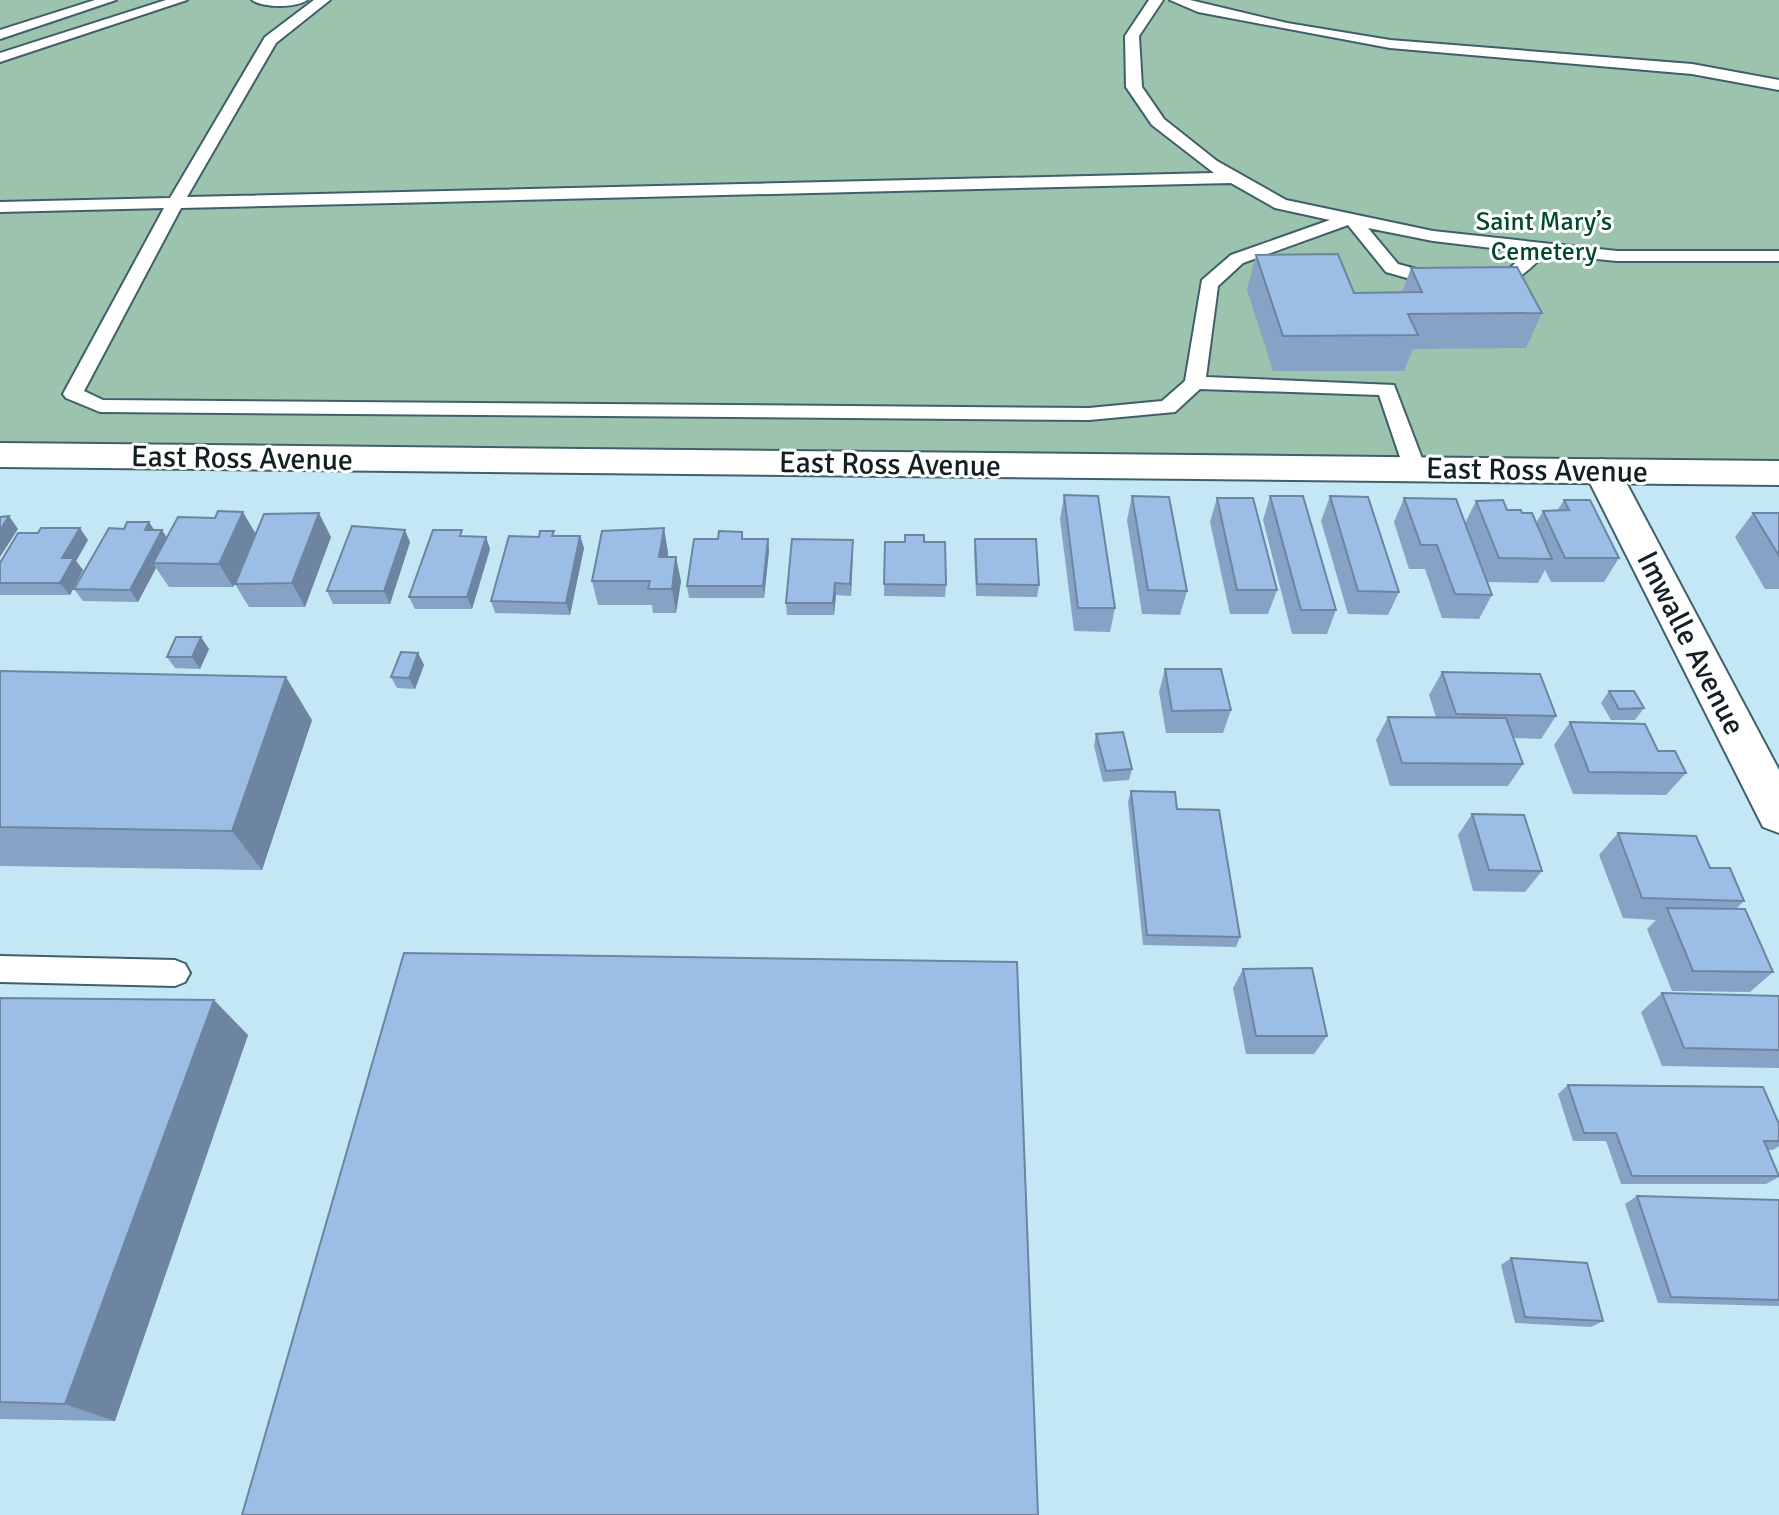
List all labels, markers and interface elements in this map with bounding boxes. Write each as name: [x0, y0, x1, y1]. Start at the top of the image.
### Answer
park label: Saint Mary’s Cemetery: [1476, 206, 1612, 268]
street label: East Ross Avenue: [131, 438, 353, 479]
street label: East Ross Avenue: [779, 444, 1001, 485]
street label: East Ross Avenue: [1426, 450, 1648, 491]
street label: Imwalle Avenue: [1628, 545, 1753, 741]

